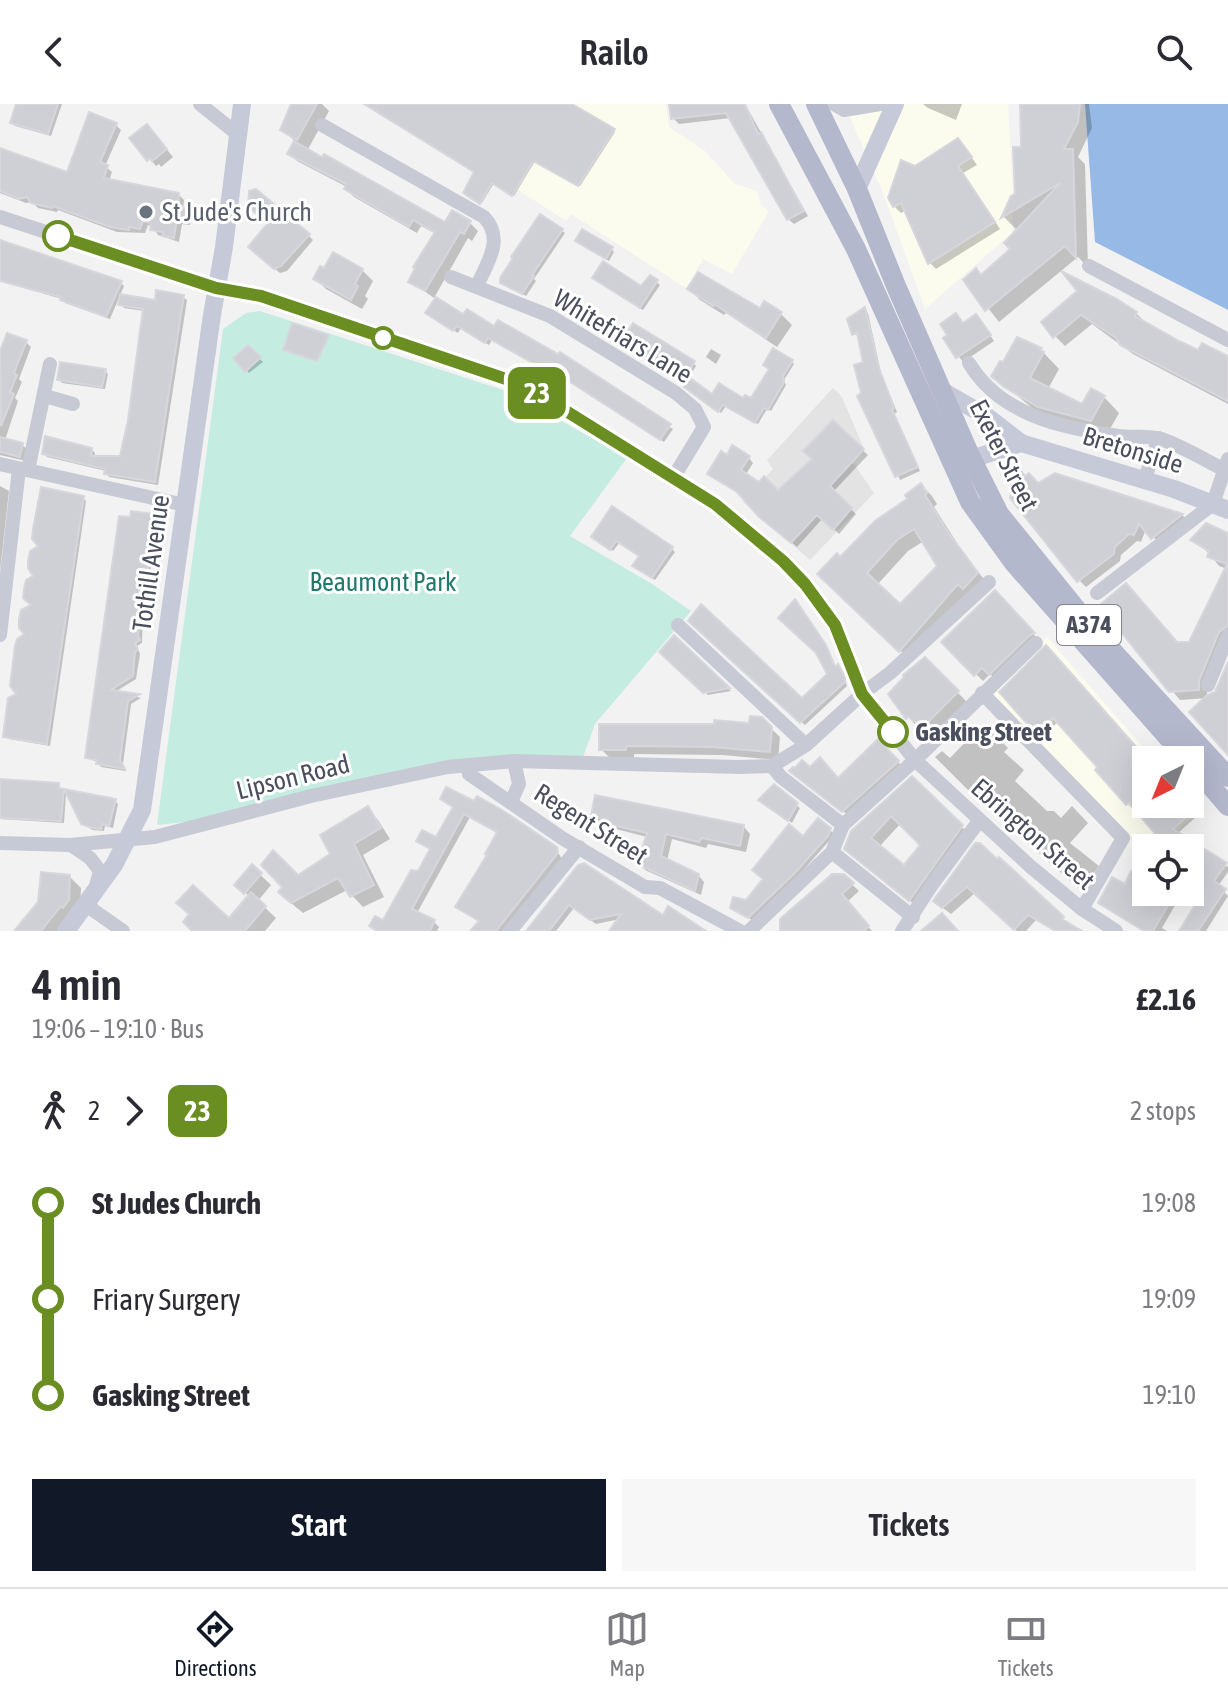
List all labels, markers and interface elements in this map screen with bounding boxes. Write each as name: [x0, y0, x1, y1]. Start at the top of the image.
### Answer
icon: back: [32, 30, 76, 74]
icon: search: [1152, 30, 1196, 74]
text: Railo: [579, 31, 649, 73]
place label: St Jude's Church: [162, 197, 312, 227]
marker: St Jude's Church: [137, 203, 155, 221]
unlabelled marker: [43, 221, 73, 251]
street label: Whitefriars Lane: [548, 283, 698, 389]
unlabelled marker: [372, 327, 394, 349]
line badge: 23: [501, 367, 573, 419]
text: 23: [524, 377, 550, 409]
street label: Exeter Street: [963, 395, 1045, 515]
street label: Bretonside: [1079, 421, 1187, 479]
street label: Tothill Avenue: [127, 493, 175, 633]
park label: Beaumont Park: [310, 567, 456, 597]
road number: A374: [1057, 605, 1121, 645]
marker: Gasking Street: [878, 717, 908, 747]
place label: Gasking Street: [915, 717, 1052, 747]
north arrow: [1132, 746, 1204, 818]
map controls: [1132, 746, 1204, 906]
street label: Lipson Road: [233, 748, 353, 806]
street label: Ebrington Street: [965, 772, 1101, 896]
street label: Regent Street: [529, 777, 653, 871]
button: locate: [1132, 834, 1204, 906]
text: 4 min: [32, 959, 122, 1009]
text: £2.16: [1136, 982, 1196, 1016]
text: 19:06 – 19:10 · Bus: [32, 1014, 204, 1044]
icon: walk: [32, 1089, 76, 1133]
icon: forward: [112, 1089, 156, 1133]
text: 23: [184, 1095, 211, 1127]
text: 2: [88, 1096, 100, 1126]
text: 2 stops: [1130, 1096, 1196, 1126]
text: St Judes Church: [92, 1186, 261, 1220]
text: 19:08: [1142, 1188, 1196, 1218]
text: Friary Surgery: [92, 1282, 241, 1316]
text: 19:09: [1142, 1284, 1196, 1314]
text: Gasking Street: [92, 1378, 250, 1412]
text: 19:10: [1142, 1380, 1196, 1410]
button: Start: [32, 1479, 606, 1571]
button: Tickets: [622, 1479, 1196, 1571]
tab: Directions: [174, 1607, 256, 1681]
tab: Map: [605, 1607, 649, 1681]
tab: Tickets: [998, 1607, 1054, 1681]

